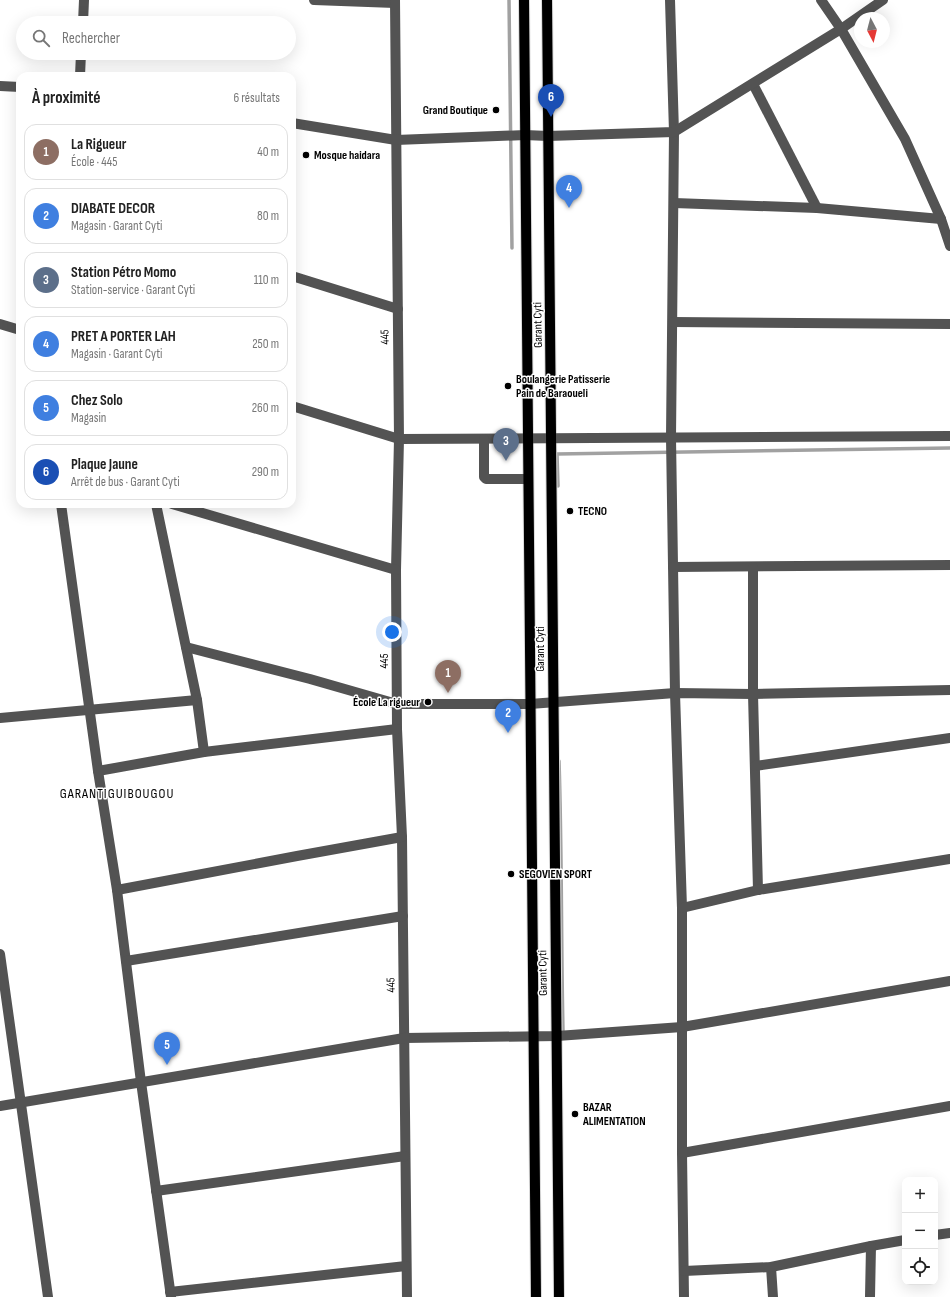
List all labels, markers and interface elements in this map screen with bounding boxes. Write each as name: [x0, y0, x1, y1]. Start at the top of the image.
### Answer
north arrow: [854, 12, 890, 48]
search box: [16, 16, 296, 60]
icon: search: [30, 27, 52, 49]
text: Rechercher: [62, 29, 120, 48]
pin: 6: [538, 84, 564, 117]
text: À proximité: [32, 88, 100, 108]
text: 6 résultats: [234, 90, 280, 106]
place label: Grand Boutique: [423, 103, 488, 118]
marker: Grand Boutique: [491, 105, 501, 115]
text: La Rigueur: [71, 135, 126, 154]
text: 1: [43, 144, 49, 160]
text: 40 m: [257, 144, 279, 160]
place label: Mosque haidara: [314, 148, 380, 163]
marker: Mosque haidara: [301, 150, 311, 160]
text: École · 445: [71, 154, 117, 170]
pin: 4: [556, 175, 582, 208]
text: DIABATE DECOR: [71, 199, 155, 218]
text: 2: [43, 208, 49, 224]
text: 80 m: [257, 208, 279, 224]
text: Magasin · Garant Cyti: [71, 218, 163, 234]
text: Station Pétro Momo: [71, 263, 176, 282]
text: 3: [43, 272, 49, 288]
text: 110 m: [254, 272, 279, 288]
text: Station-service · Garant Cyti: [71, 282, 195, 298]
street label: Garant Cyti: [530, 302, 546, 348]
text: PRET A PORTER LAH: [71, 327, 176, 346]
street label: 445: [377, 329, 393, 345]
text: 4: [43, 336, 49, 352]
text: 250 m: [252, 336, 279, 352]
text: Magasin · Garant Cyti: [71, 346, 163, 362]
place label: Boulangerie Patisserie Pain de Baraoueli: [516, 372, 610, 401]
marker: Boulangerie Patisserie Pain de Baraoueli: [503, 381, 513, 391]
text: Chez Solo: [71, 391, 123, 410]
text: 5: [43, 400, 49, 416]
text: 260 m: [252, 400, 279, 416]
text: Magasin: [71, 410, 106, 426]
pin: 3: [493, 428, 519, 461]
text: Plaque Jaune: [71, 455, 138, 474]
text: 6: [43, 464, 49, 480]
text: 290 m: [252, 464, 279, 480]
text: Arrêt de bus · Garant Cyti: [71, 474, 180, 490]
place label: TECNO: [578, 504, 607, 519]
marker: TECNO: [565, 506, 575, 516]
your location: [382, 622, 402, 642]
street label: Garant Cyti: [533, 626, 548, 672]
street label: 445: [377, 653, 392, 668]
pin: 1: [435, 660, 461, 693]
place label: École La rigueur: [353, 695, 420, 710]
marker: École La rigueur: [423, 697, 433, 707]
pin: 2: [495, 700, 521, 733]
district label: GARANTIGUIBOUGOU: [60, 785, 174, 802]
place label: SEGOVIEN SPORT: [519, 867, 592, 882]
marker: SEGOVIEN SPORT: [506, 869, 516, 879]
street label: Garant Cyti: [535, 950, 551, 996]
street label: 445: [383, 977, 399, 993]
pin: 5: [154, 1032, 180, 1065]
place label: BAZAR ALIMENTATION: [582, 1100, 646, 1129]
marker: BAZAR ALIMENTATION: [570, 1109, 580, 1119]
map controls: [902, 1177, 938, 1285]
button: +: [902, 1177, 938, 1213]
button: −: [902, 1213, 938, 1249]
button: locate: [902, 1249, 938, 1285]

